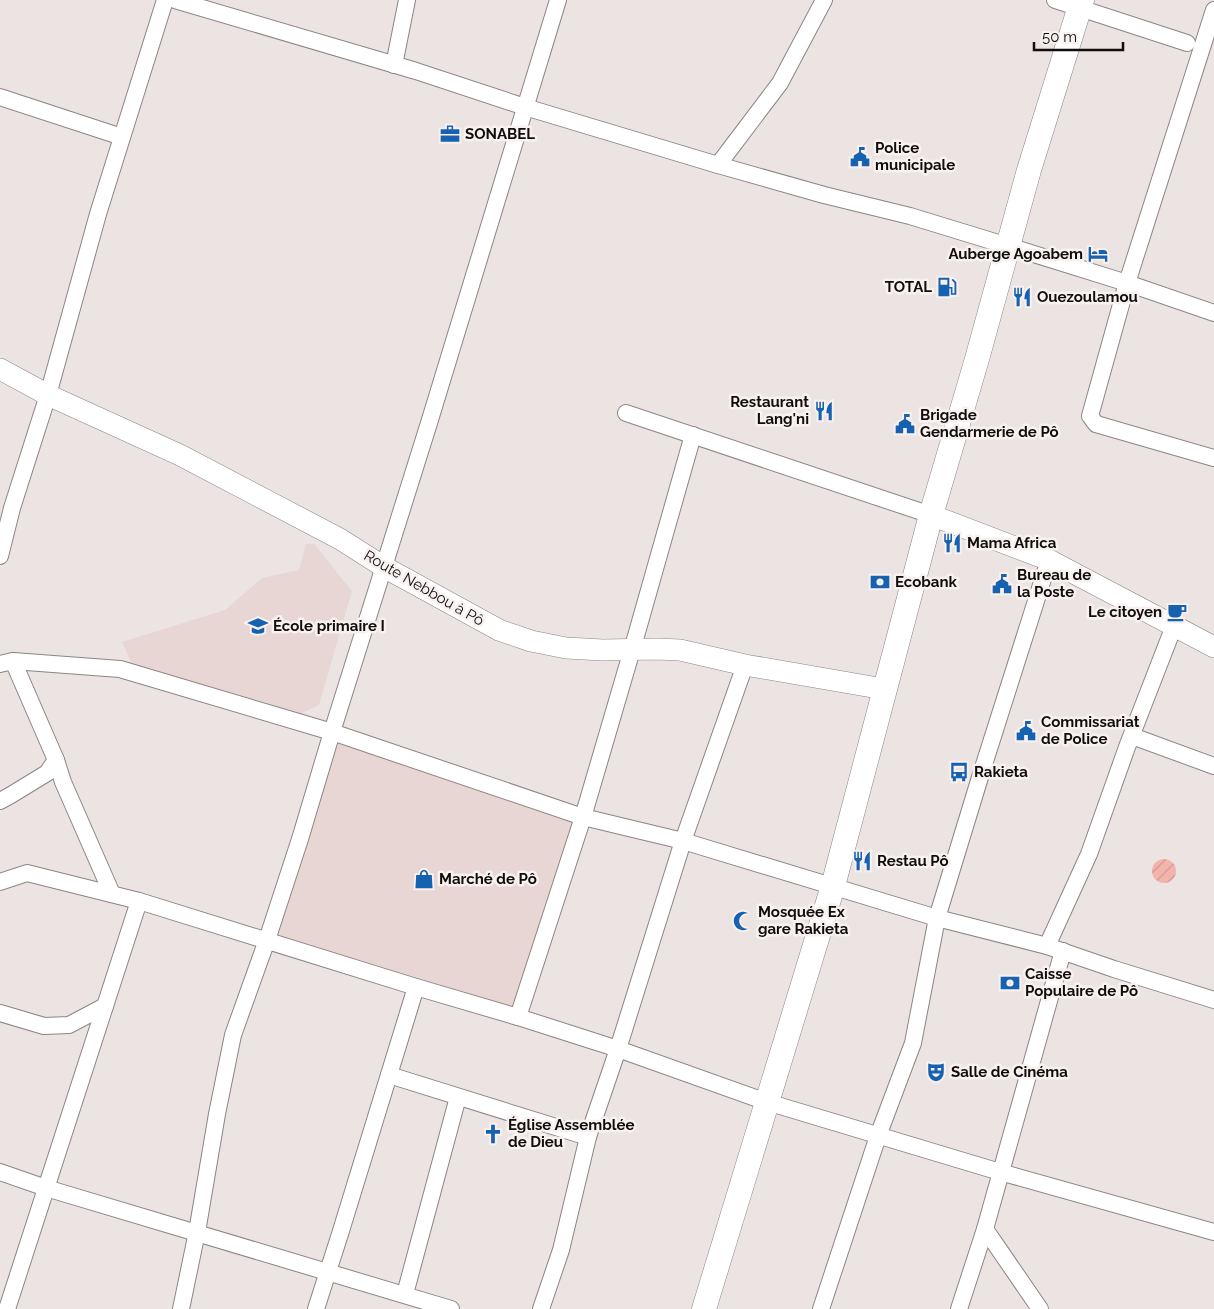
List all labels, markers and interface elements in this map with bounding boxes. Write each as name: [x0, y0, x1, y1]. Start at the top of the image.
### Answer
scale bar: [1034, 20, 1123, 52]
text: 50 m: [1042, 28, 1077, 46]
office icon: SONABEL: [439, 123, 461, 145]
place label: SONABEL: [465, 125, 535, 143]
place label: Police municipale: [875, 139, 955, 174]
public building icon: Police municipale: [849, 146, 871, 168]
hotel icon: Auberge Agoabem: [1087, 243, 1109, 265]
place label: Auberge Agoabem: [948, 245, 1083, 263]
fuel station icon: TOTAL: [936, 276, 958, 298]
place label: TOTAL: [885, 278, 932, 296]
restaurant icon: Ouezoulamou: [1011, 286, 1033, 308]
place label: Ouezoulamou: [1037, 288, 1138, 306]
place label: Restaurant Lang'ni: [730, 393, 809, 428]
restaurant icon: Restaurant Lang'ni: [813, 400, 835, 422]
place label: Brigade Gendarmerie de Pô: [920, 406, 1059, 441]
public building icon: Brigade Gendarmerie de Pô: [894, 413, 916, 435]
restaurant icon: Mama Africa: [941, 532, 963, 554]
place label: Mama Africa: [967, 534, 1057, 552]
street label: Route Nebbou à Pô: [361, 546, 487, 630]
place label: Bureau de la Poste: [1017, 566, 1091, 601]
bank icon: Ecobank: [869, 571, 891, 593]
place label: Ecobank: [895, 573, 958, 591]
public building icon: Bureau de la Poste: [991, 573, 1013, 595]
cafe icon: Le citoyen: [1166, 601, 1188, 623]
place label: Le citoyen: [1088, 603, 1162, 621]
school or university icon: École primaire I: [247, 615, 269, 637]
place label: École primaire I: [273, 617, 385, 635]
place label: Commissariat de Police: [1041, 713, 1140, 748]
public building icon: Commissariat de Police: [1015, 720, 1037, 742]
bus stop icon: Rakieta: [948, 761, 970, 783]
place label: Rakieta: [974, 763, 1028, 781]
restaurant icon: Restau Pô: [851, 850, 873, 872]
place label: Restau Pô: [877, 852, 949, 870]
shop icon: Marché de Pô: [413, 868, 435, 890]
place label: Marché de Pô: [439, 870, 537, 888]
place label: Mosquée Ex gare Rakieta: [758, 903, 849, 938]
mosque icon: Mosquée Ex gare Rakieta: [732, 910, 754, 932]
place label: Caisse Populaire de Pô: [1025, 965, 1138, 1000]
bank icon: Caisse Populaire de Pô: [999, 972, 1021, 994]
theatre icon: Salle de Cinéma: [925, 1061, 947, 1083]
place label: Salle de Cinéma: [951, 1063, 1068, 1081]
place label: Église Assemblée de Dieu: [508, 1116, 634, 1151]
church icon: Église Assemblée de Dieu: [482, 1123, 504, 1145]

